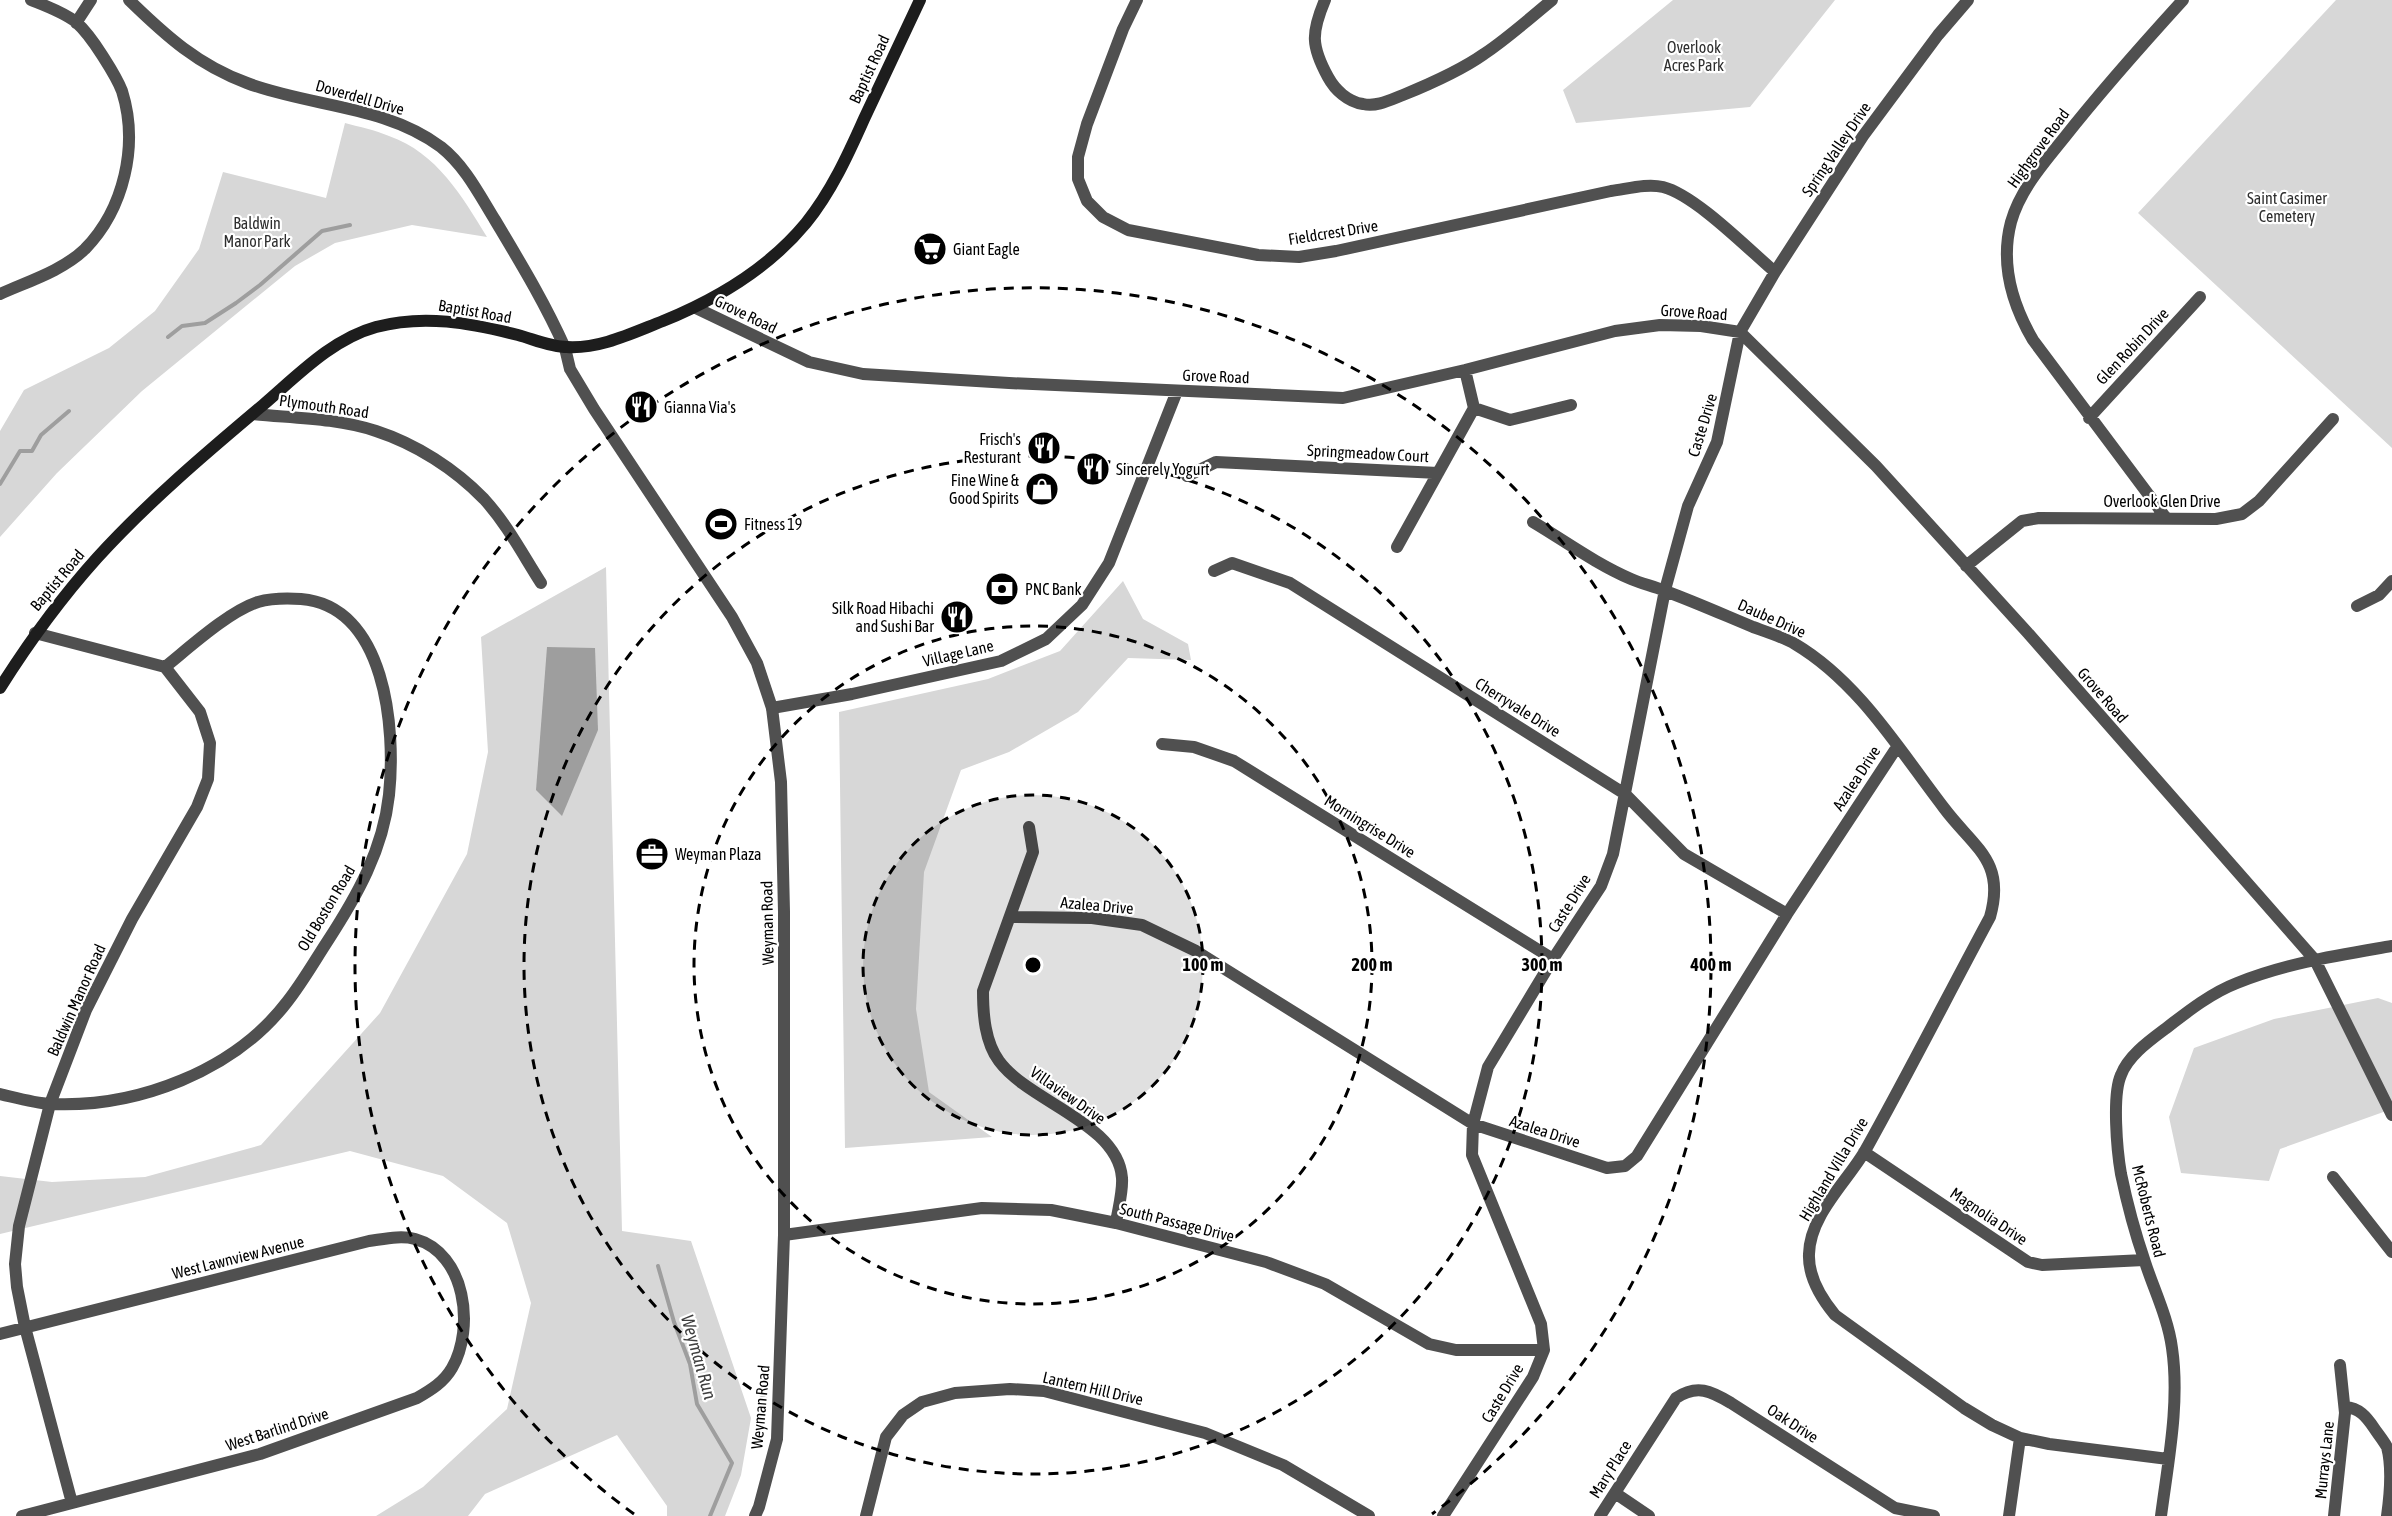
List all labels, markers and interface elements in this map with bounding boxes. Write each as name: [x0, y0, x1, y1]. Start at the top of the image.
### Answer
street label: Baptist Road: [845, 32, 894, 107]
park label: Overlook Acres Park: [1664, 38, 1724, 74]
street label: Doverdell Drive: [314, 76, 406, 118]
street label: Spring Valley Drive: [1798, 99, 1875, 200]
street label: Highgrove Road: [2003, 105, 2073, 192]
park label: Saint Casimer Cemetery: [2247, 189, 2327, 226]
park label: Baldwin Manor Park: [223, 214, 291, 250]
street label: Fieldcrest Drive: [1287, 216, 1379, 248]
supermarket icon: Giant Eagle: [912, 231, 948, 267]
place label: Giant Eagle: [953, 240, 1020, 259]
street label: Grove Road: [712, 291, 780, 337]
street label: Baptist Road: [437, 296, 513, 327]
street label: Grove Road: [1660, 301, 1728, 323]
street label: Glen Robin Drive: [2092, 304, 2172, 388]
street label: Grove Road: [1182, 366, 1250, 386]
restaurant icon: Gianna Via's: [623, 389, 659, 425]
street label: Plymouth Road: [278, 391, 370, 422]
street label: Caste Drive: [1684, 391, 1720, 459]
place label: Gianna Via's: [664, 398, 736, 416]
place label: Frisch's Resturant: [964, 430, 1021, 466]
restaurant icon: Frisch's Resturant: [1026, 430, 1062, 466]
street label: Springmeadow Court: [1307, 441, 1430, 466]
restaurant icon: Sincerely Yogurt: [1075, 451, 1111, 487]
place label: Sincerely Yogurt: [1116, 460, 1210, 479]
place label: Fine Wine & Good Spirits: [949, 471, 1020, 508]
shop icon: Fine Wine & Good Spirits: [1024, 471, 1060, 507]
street label: Overlook Glen Drive: [2104, 492, 2220, 510]
sports icon: Fitness 19: [703, 506, 739, 542]
place label: Fitness 19: [744, 515, 802, 533]
street label: Baptist Road: [26, 546, 88, 615]
bank icon: PNC Bank: [984, 571, 1020, 607]
place label: PNC Bank: [1025, 580, 1082, 598]
street label: Daube Drive: [1735, 595, 1809, 641]
place label: Silk Road Hibachi and Sushi Bar: [832, 599, 934, 635]
restaurant icon: Silk Road Hibachi and Sushi Bar: [939, 599, 975, 635]
street label: Village Lane: [921, 636, 995, 671]
street label: Grove Road: [2074, 664, 2132, 726]
street label: Cherryvale Drive: [1472, 674, 1564, 741]
street label: Azalea Drive: [1829, 742, 1883, 814]
street label: Morningrise Drive: [1321, 791, 1419, 862]
office icon: Weyman Plaza: [634, 836, 670, 872]
place label: Weyman Plaza: [675, 845, 761, 864]
street label: Old Boston Road: [293, 862, 359, 954]
street label: Caste Drive: [1544, 871, 1594, 935]
street label: Weyman Road: [757, 881, 778, 965]
street label: Azalea Drive: [1060, 893, 1134, 917]
street label: Baldwin Manor Road: [43, 941, 109, 1059]
text: 100 m: [1183, 954, 1223, 975]
text: 200 m: [1352, 954, 1392, 975]
text: 300 m: [1522, 954, 1562, 975]
text: 400 m: [1690, 954, 1731, 975]
centre of rings: [1023, 955, 1043, 975]
street label: Villaview Drive: [1027, 1062, 1109, 1128]
street label: Azalea Drive: [1507, 1111, 1583, 1151]
street label: Highland Villa Drive: [1795, 1114, 1872, 1225]
street label: McRoberts Road: [2129, 1163, 2169, 1259]
street label: Magnolia Drive: [1947, 1184, 2031, 1249]
street label: South Passage Drive: [1118, 1199, 1236, 1246]
street label: West Lawnview Avenue: [170, 1232, 306, 1282]
water label: Weyman Run: [677, 1312, 721, 1402]
street label: Caste Drive: [1477, 1360, 1527, 1426]
street label: Weyman Road: [747, 1364, 774, 1450]
street label: Lantern Hill Drive: [1041, 1368, 1145, 1408]
street label: Oak Drive: [1764, 1400, 1822, 1446]
street label: West Barlind Drive: [223, 1404, 331, 1454]
street label: Murrays Lane: [2311, 1420, 2338, 1500]
street label: Mary Place: [1585, 1437, 1636, 1502]

